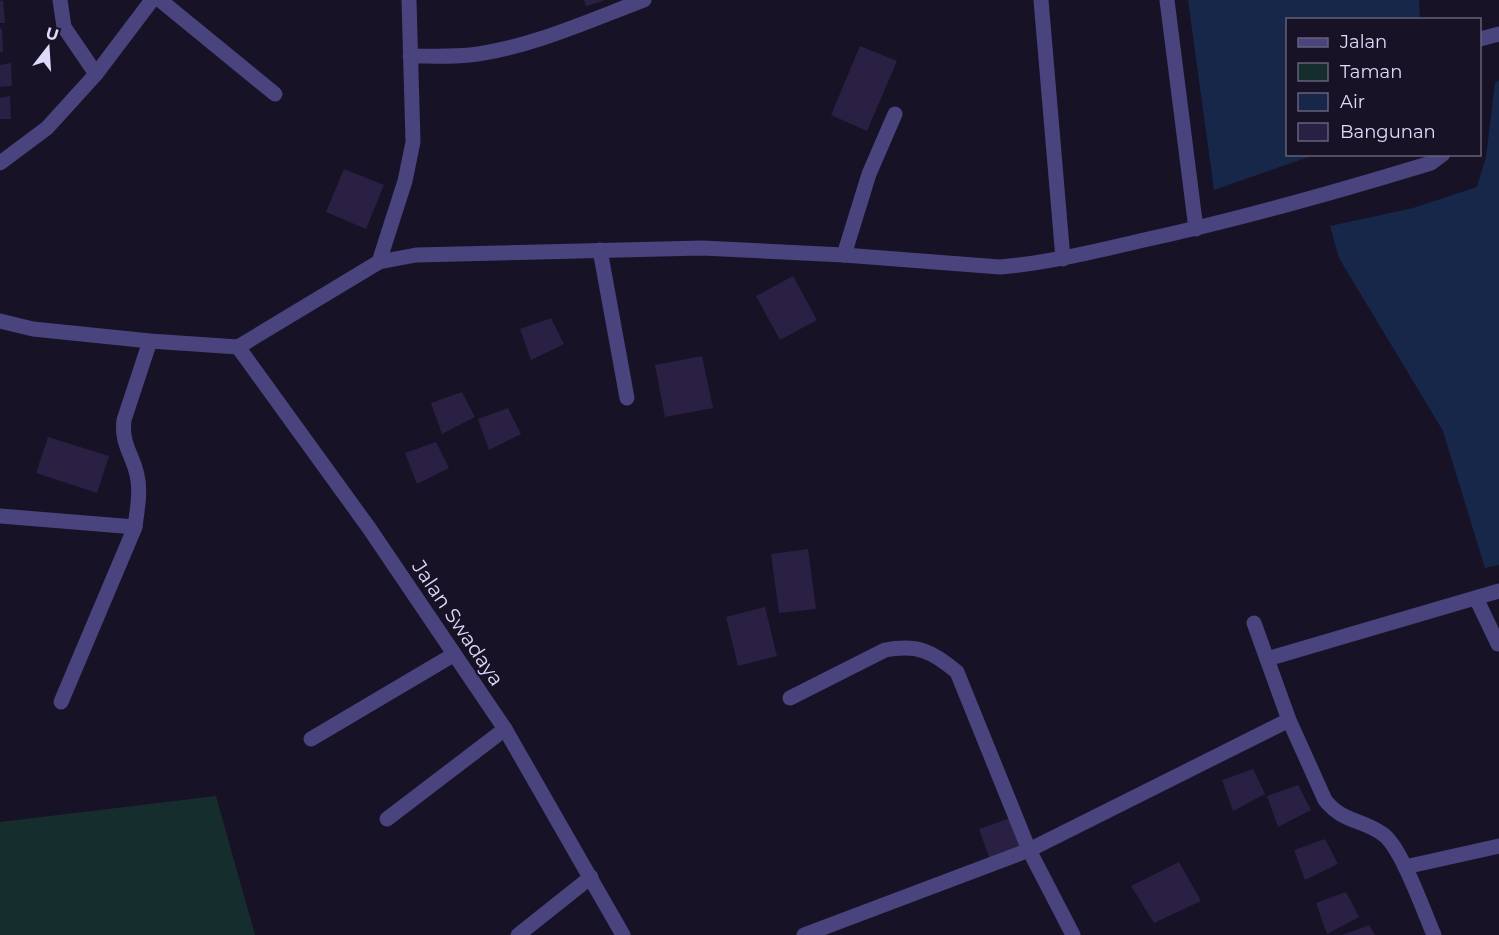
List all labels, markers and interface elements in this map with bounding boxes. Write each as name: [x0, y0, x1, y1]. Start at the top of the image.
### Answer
north arrow: [18, 18, 78, 78]
legend: [1286, 18, 1481, 156]
text: U: [43, 23, 61, 45]
text: Jalan: [1339, 31, 1387, 53]
text: Taman: [1340, 61, 1402, 83]
text: Air: [1340, 91, 1365, 113]
text: Bangunan: [1340, 121, 1436, 143]
street label: Jalan Swadaya: [407, 555, 509, 690]

